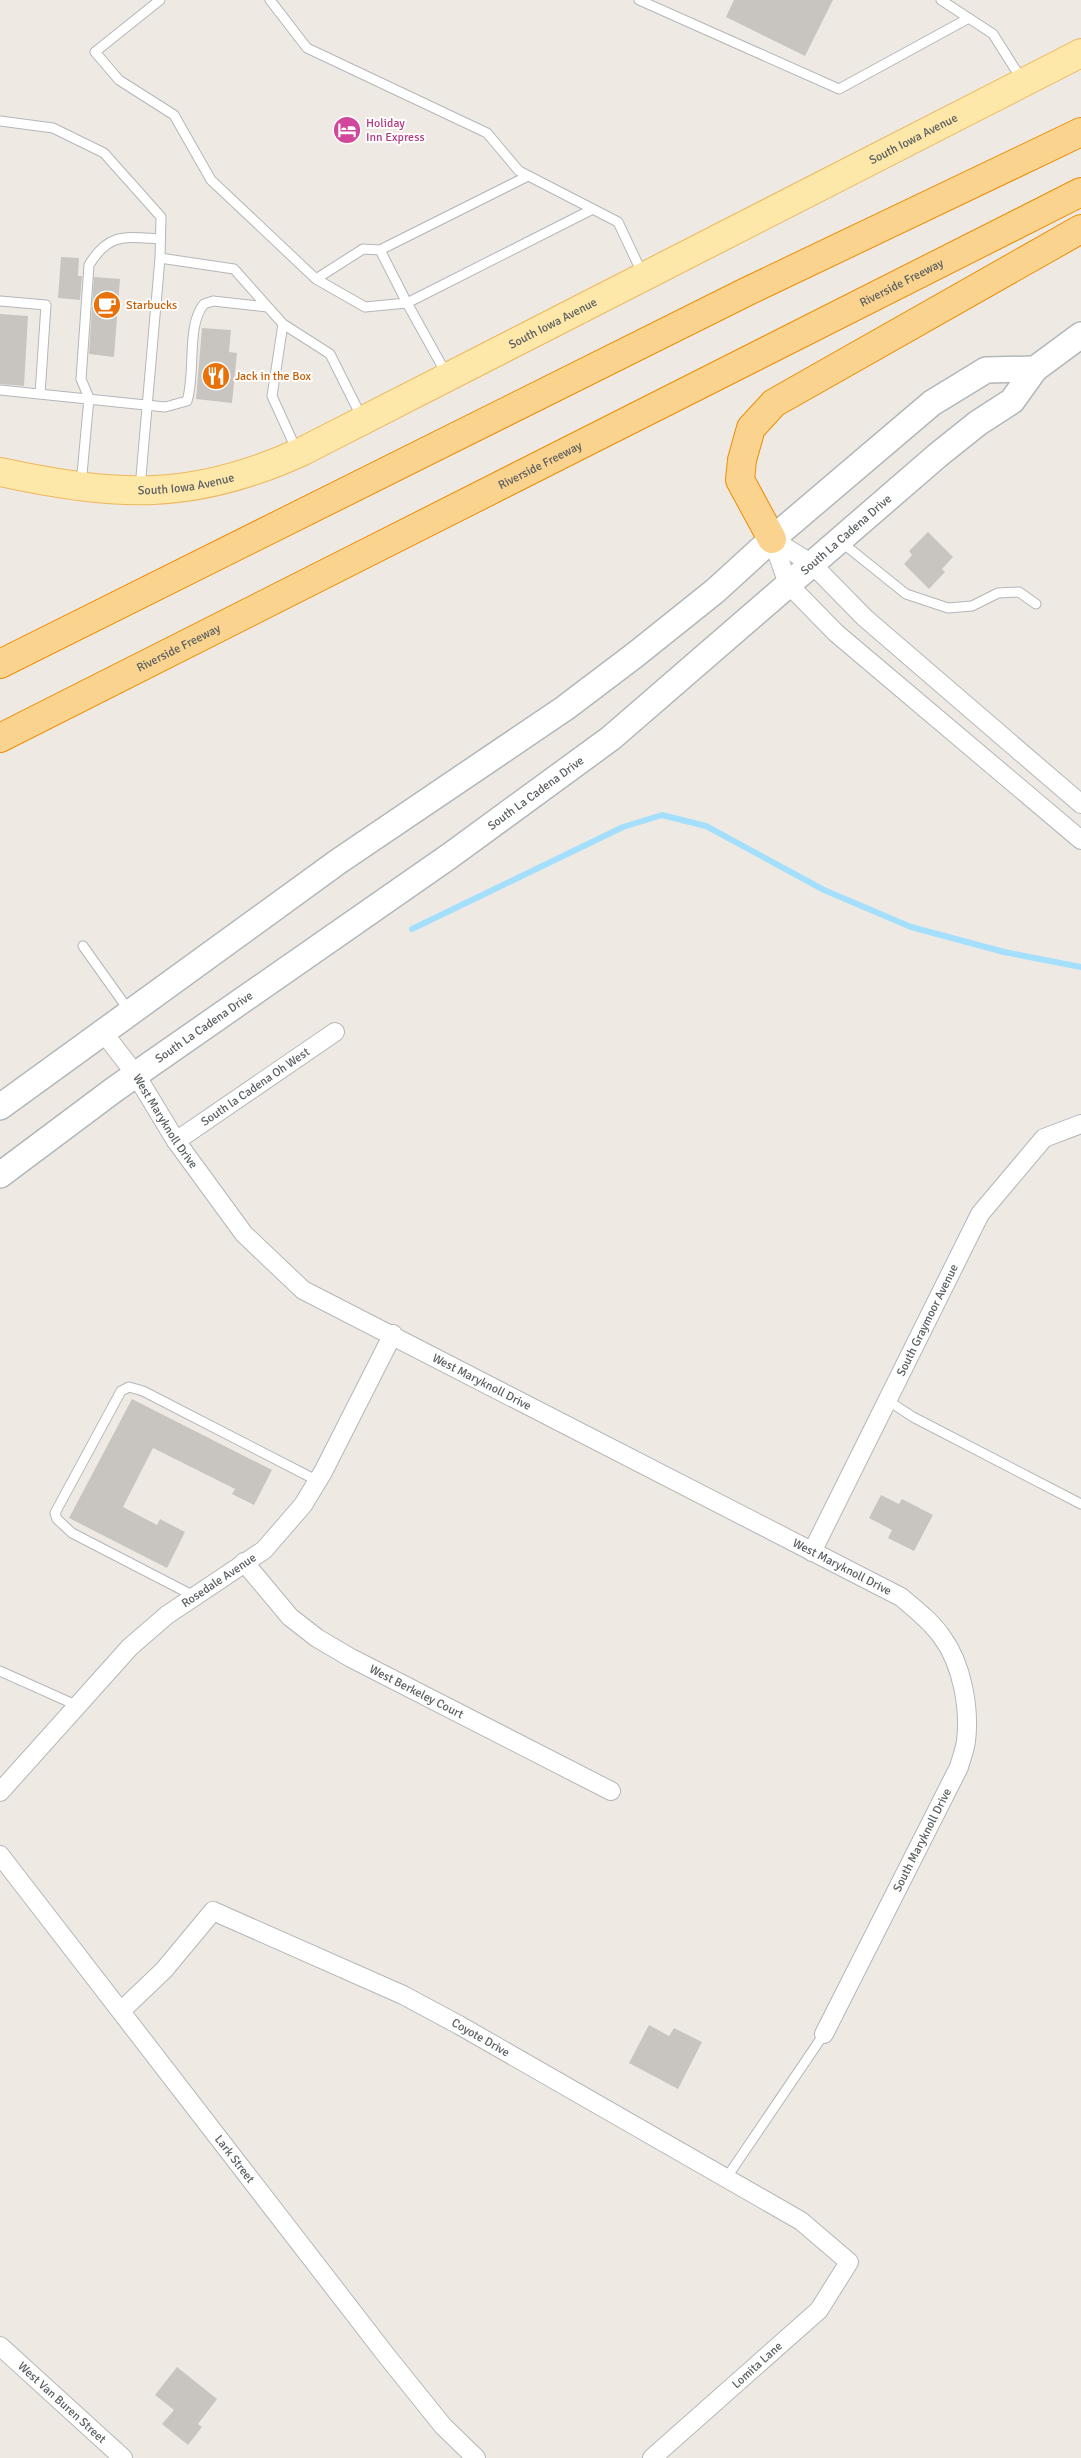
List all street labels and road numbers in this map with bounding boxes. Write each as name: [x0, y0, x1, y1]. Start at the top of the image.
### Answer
street label: South Iowa Avenue: [867, 110, 960, 168]
street label: Riverside Freeway: [857, 256, 946, 311]
street label: South Iowa Avenue: [506, 295, 600, 353]
street label: Riverside Freeway: [496, 438, 585, 493]
street label: South Iowa Avenue: [138, 470, 236, 498]
street label: South La Cadena Drive: [798, 492, 895, 579]
street label: Riverside Freeway: [134, 621, 223, 676]
street label: South La Cadena Drive: [485, 753, 587, 834]
street label: South La Cadena Drive: [153, 988, 256, 1067]
street label: South la Cadena Oh West: [198, 1045, 313, 1130]
street label: West Maryknoll Drive: [129, 1072, 201, 1172]
street label: South Graymoor Avenue: [894, 1262, 962, 1379]
street label: West Maryknoll Drive: [430, 1351, 534, 1414]
street label: West Maryknoll Drive: [790, 1536, 894, 1599]
street label: Rosedale Avenue: [179, 1550, 259, 1611]
street label: West Berkeley Court: [367, 1662, 466, 1722]
street label: South Maryknoll Drive: [890, 1786, 955, 1894]
street label: Coyote Drive: [449, 2015, 512, 2060]
street label: Lark Street: [211, 2132, 258, 2186]
street label: Lomita Lane: [729, 2339, 786, 2392]
street label: West Van Buren Street: [15, 2359, 109, 2447]

